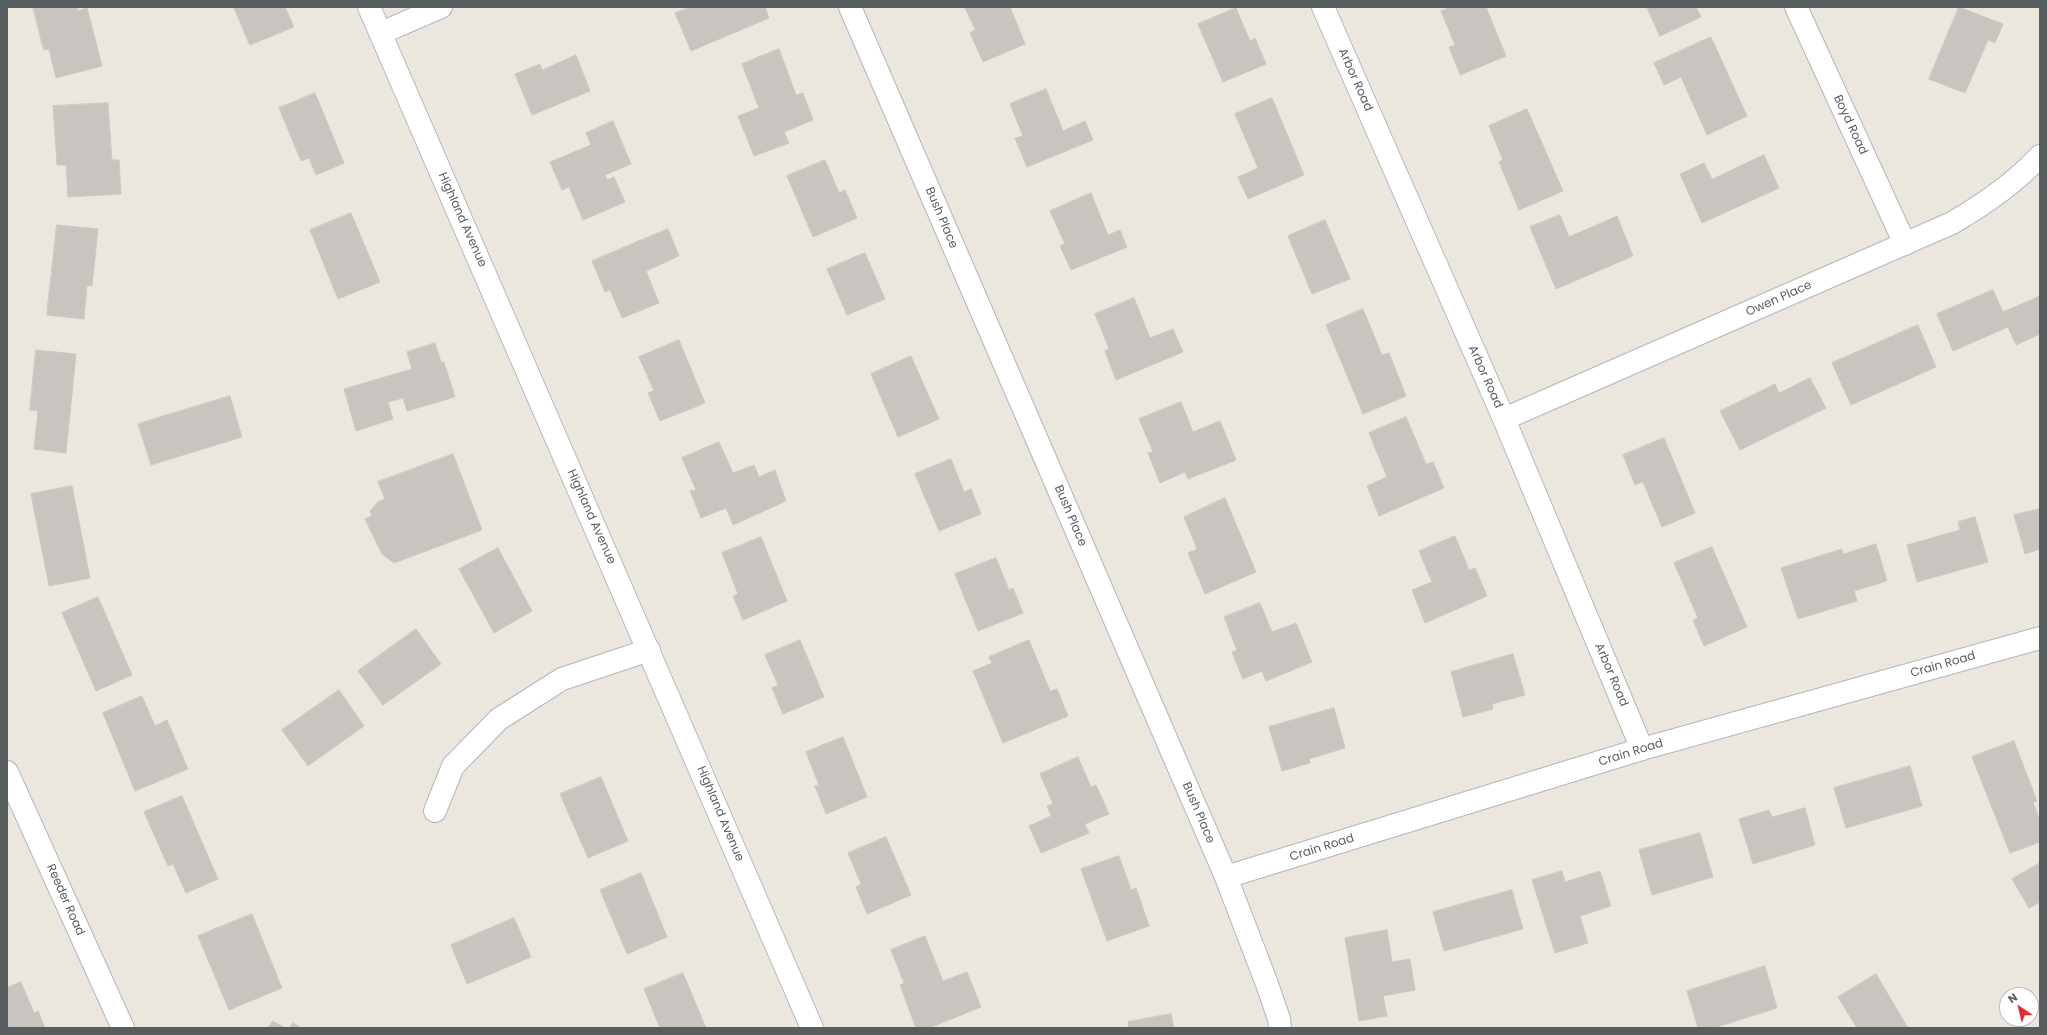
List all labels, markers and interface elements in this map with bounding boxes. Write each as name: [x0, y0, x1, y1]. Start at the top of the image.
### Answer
street label: Arbor Road: [1335, 46, 1375, 114]
street label: Boyd Road: [1830, 93, 1870, 157]
street label: Highland Avenue: [435, 170, 489, 270]
street label: Bush Place: [922, 185, 960, 251]
street label: Owen Place: [1744, 278, 1814, 320]
street label: Arbor Road: [1465, 343, 1505, 411]
street label: Highland Avenue: [564, 467, 618, 567]
street label: Bush Place: [1051, 483, 1089, 549]
street label: Arbor Road: [1591, 641, 1631, 709]
street label: Crain Road: [1909, 649, 1977, 681]
street label: Crain Road: [1597, 736, 1665, 770]
street label: Highland Avenue: [693, 764, 747, 864]
street label: Bush Place: [1179, 780, 1217, 846]
street label: Crain Road: [1288, 831, 1356, 865]
street label: Reeder Road: [43, 862, 87, 938]
north arrow: [1999, 987, 2039, 1027]
text: N: [2005, 989, 2021, 1007]

